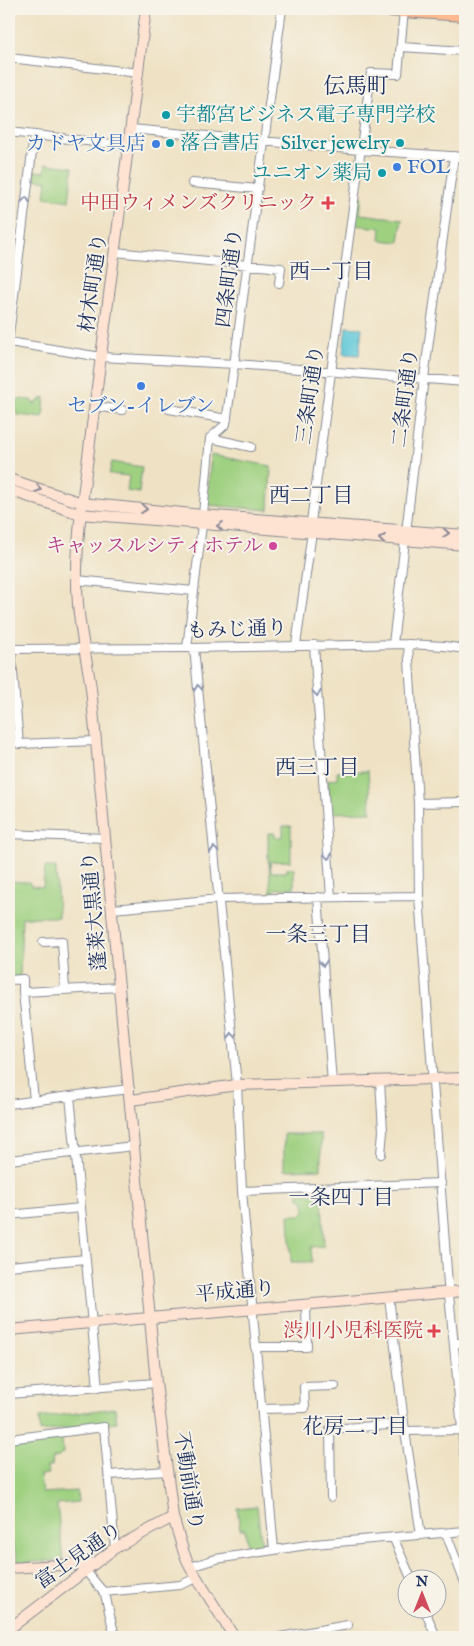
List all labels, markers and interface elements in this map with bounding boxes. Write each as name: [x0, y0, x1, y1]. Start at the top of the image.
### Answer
district label: 伝馬町: [323, 73, 389, 101]
place label: 宇都宮ビジネス電子専門学校: [176, 103, 435, 128]
marker: 宇都宮ビジネス電子専門学校: [160, 109, 172, 121]
place label: 落合書店: [180, 131, 260, 156]
place label: Silver jewelry: [281, 131, 390, 156]
place label: カドヤ文具店: [26, 132, 146, 157]
marker: 落合書店: [164, 137, 176, 149]
marker: Silver jewelry: [394, 137, 406, 149]
marker: カドヤ文具店: [150, 138, 162, 150]
place label: FOL: [407, 155, 451, 180]
place label: ユニオン薬局: [252, 161, 372, 186]
marker: FOL: [391, 161, 403, 173]
marker: ユニオン薬局: [376, 167, 388, 179]
place label: 中田ウィメンズクリニック: [80, 191, 317, 216]
one-way arrow: [20, 195, 31, 203]
marker: 中田ウィメンズクリニック: [321, 196, 335, 210]
street label: 四条町通り: [211, 227, 249, 329]
street label: 材木町通り: [75, 232, 113, 334]
district label: 西一丁目: [289, 259, 373, 286]
street label: 三条町通り: [292, 344, 330, 446]
street label: 二条町通り: [387, 347, 425, 449]
marker: セブン-イレブン: [135, 380, 147, 392]
place label: セブン-イレブン: [67, 394, 215, 419]
one-way arrow: [33, 483, 41, 493]
district label: 西二丁目: [269, 483, 353, 510]
one-way arrow: [140, 503, 148, 514]
one-way arrow: [216, 520, 224, 531]
one-way arrow: [442, 528, 450, 539]
place label: キャッスルシティホテル: [46, 534, 263, 559]
one-way arrow: [377, 534, 385, 545]
marker: キャッスルシティホテル: [267, 540, 279, 552]
street label: もみじ通り: [187, 616, 287, 644]
one-way arrow: [193, 684, 204, 692]
one-way arrow: [311, 690, 322, 698]
district label: 西三丁目: [275, 755, 359, 782]
one-way arrow: [209, 846, 220, 854]
street label: 蓬莱大黒通り: [77, 850, 113, 972]
one-way arrow: [323, 852, 334, 860]
district label: 一条三丁目: [266, 922, 371, 949]
one-way arrow: [317, 960, 328, 968]
one-way arrow: [227, 1032, 238, 1040]
district label: 一条四丁目: [289, 1185, 394, 1212]
street label: 平成通り: [194, 1276, 276, 1308]
place label: 渋川小児科医院: [283, 1319, 423, 1344]
marker: 渋川小児科医院: [427, 1324, 441, 1338]
district label: 花房二丁目: [303, 1414, 408, 1441]
street label: 不動前通り: [168, 1430, 208, 1532]
street label: 富士見通り: [31, 1517, 127, 1595]
north arrow: [396, 1568, 446, 1618]
text: N: [415, 1573, 428, 1591]

